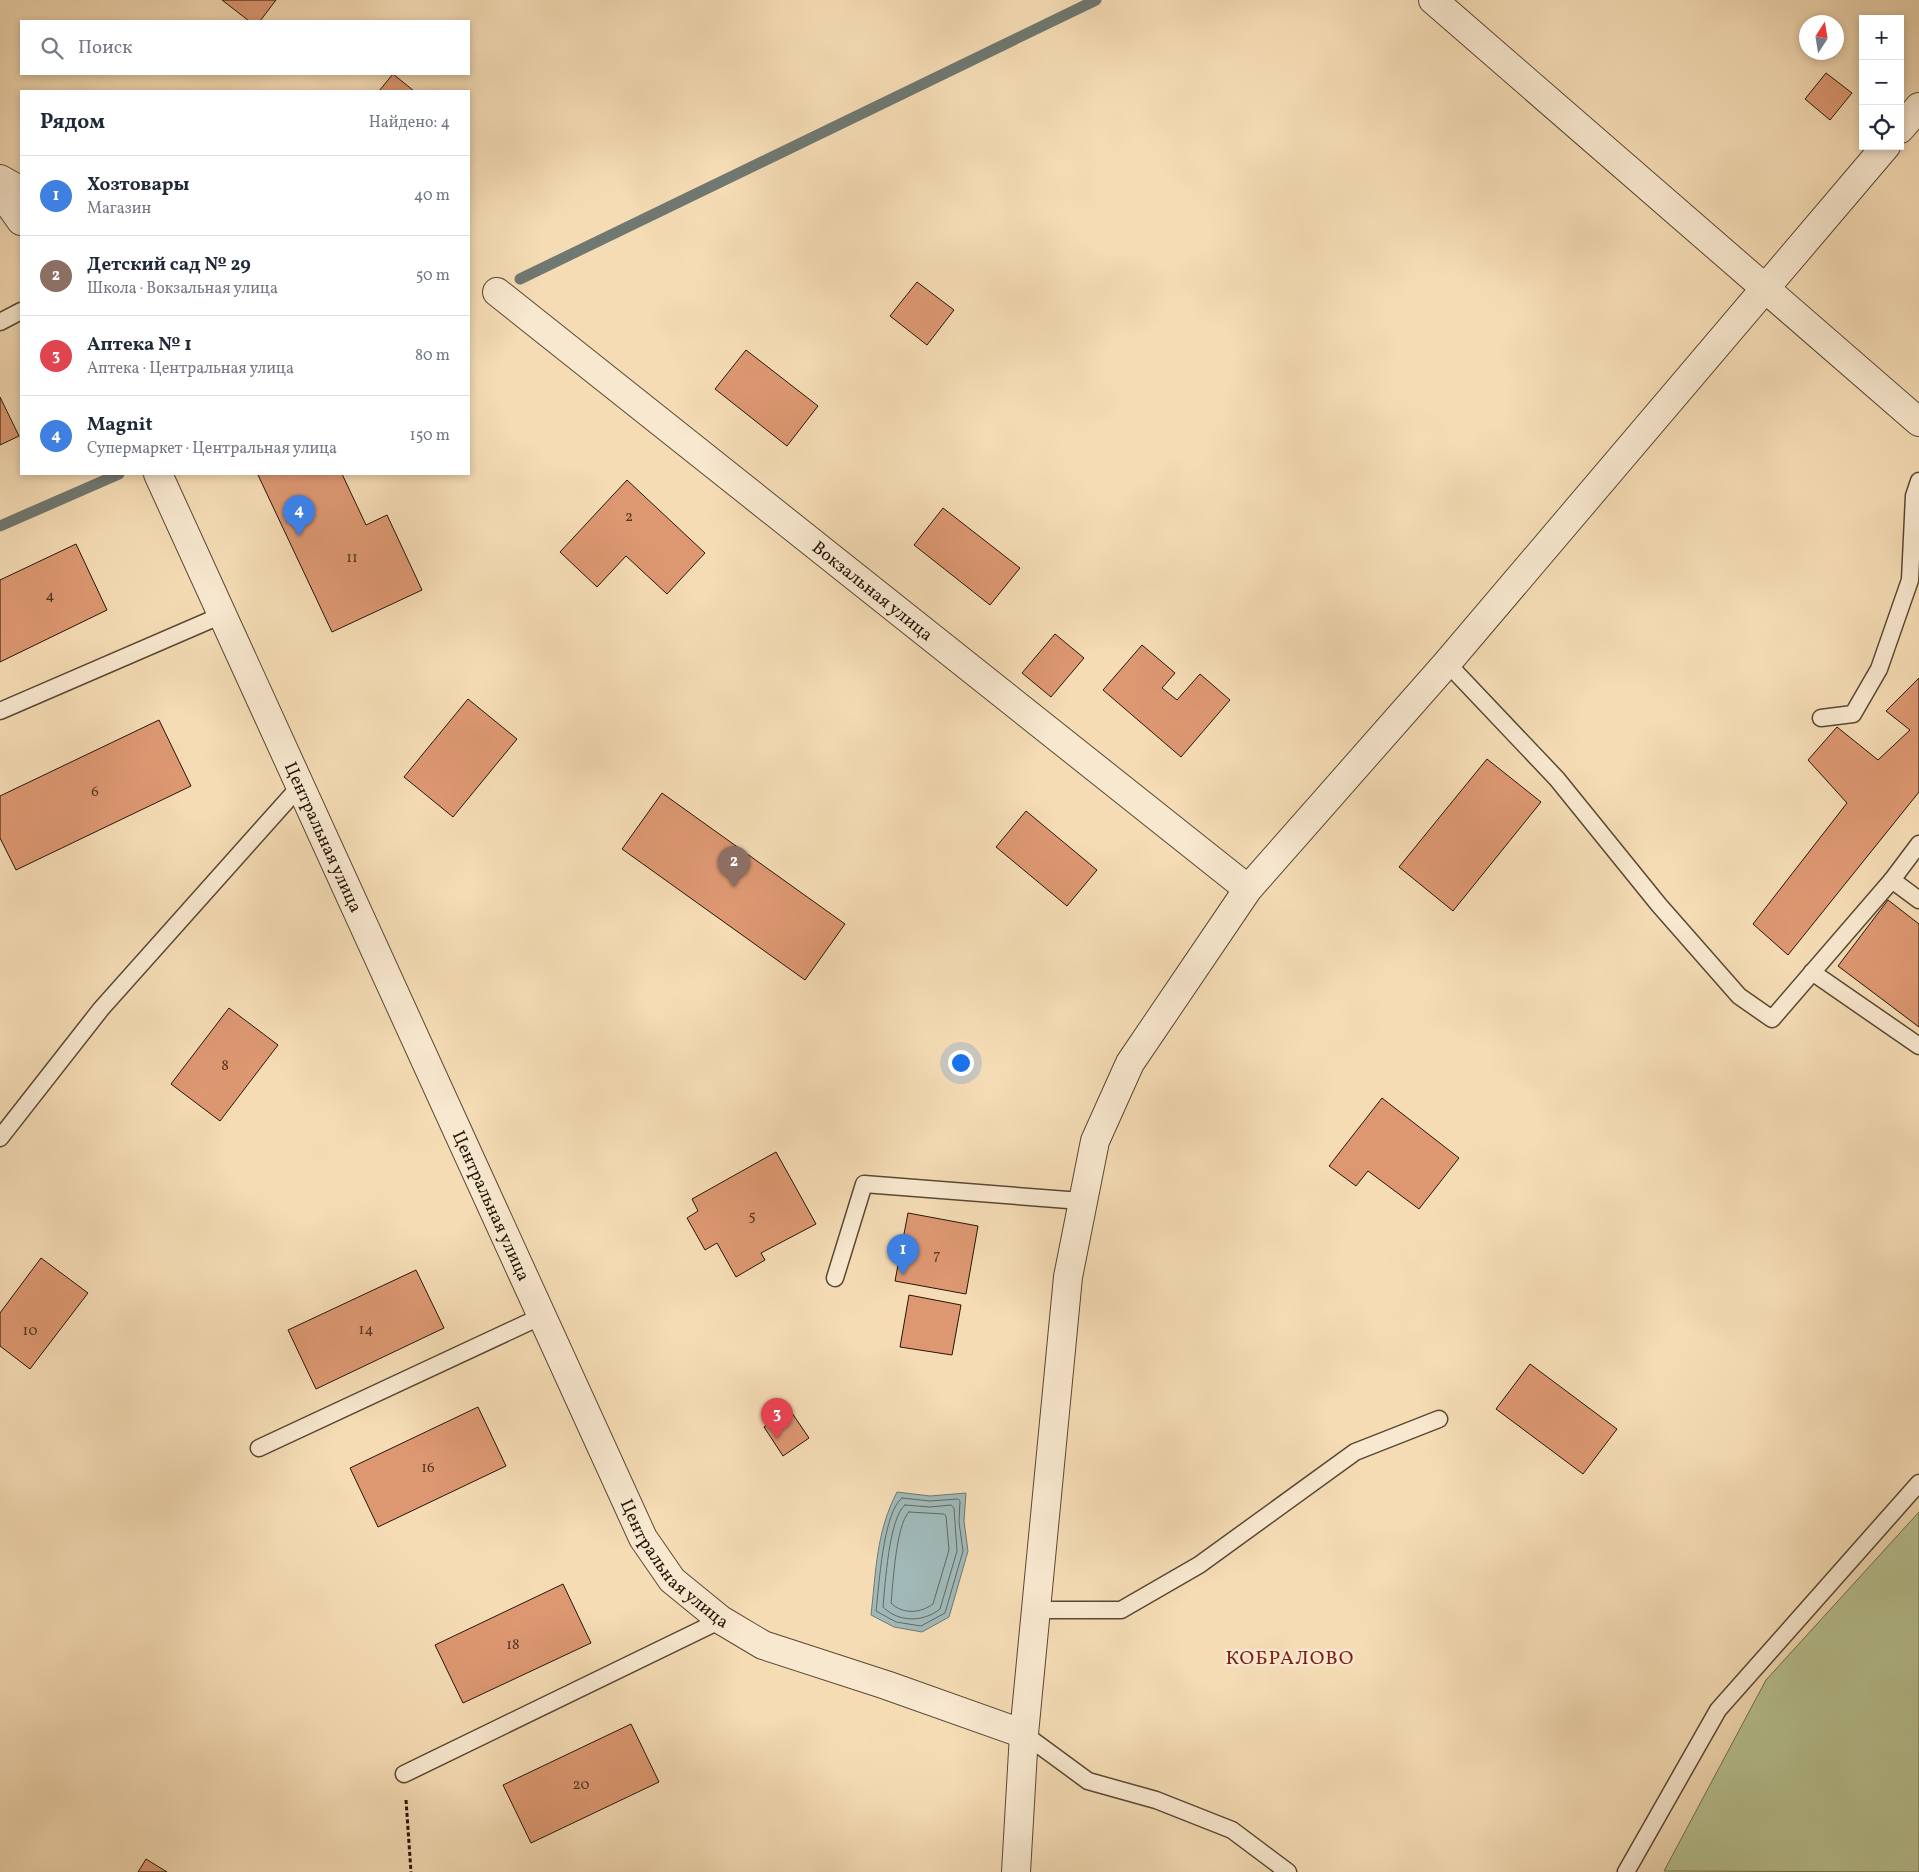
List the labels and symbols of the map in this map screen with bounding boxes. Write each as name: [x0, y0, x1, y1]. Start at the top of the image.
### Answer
north arrow: [1799, 15, 1844, 60]
pin: 4: [283, 495, 315, 536]
house number: 2: [625, 507, 633, 528]
street label: Вокзальная улица: [806, 536, 938, 648]
house number: 11: [346, 548, 358, 569]
house number: 4: [46, 586, 55, 607]
street label: Центральная улица: [277, 758, 367, 917]
house number: 6: [91, 782, 99, 803]
pin: 2: [718, 846, 750, 887]
your location: [948, 1050, 974, 1076]
house number: 8: [221, 1056, 229, 1077]
street label: Центральная улица: [445, 1127, 535, 1286]
house number: 5: [748, 1206, 756, 1227]
pin: 1: [887, 1234, 919, 1275]
house number: 7: [933, 1245, 941, 1266]
house number: 14: [359, 1320, 373, 1341]
house number: 10: [23, 1321, 37, 1342]
pin: 3: [761, 1398, 793, 1439]
house number: 16: [421, 1458, 435, 1479]
street label: Центральная улица: [613, 1495, 733, 1636]
house number: 18: [506, 1635, 520, 1656]
district label: КОБРАЛОВО: [1226, 1645, 1354, 1673]
house number: 20: [573, 1775, 589, 1796]

